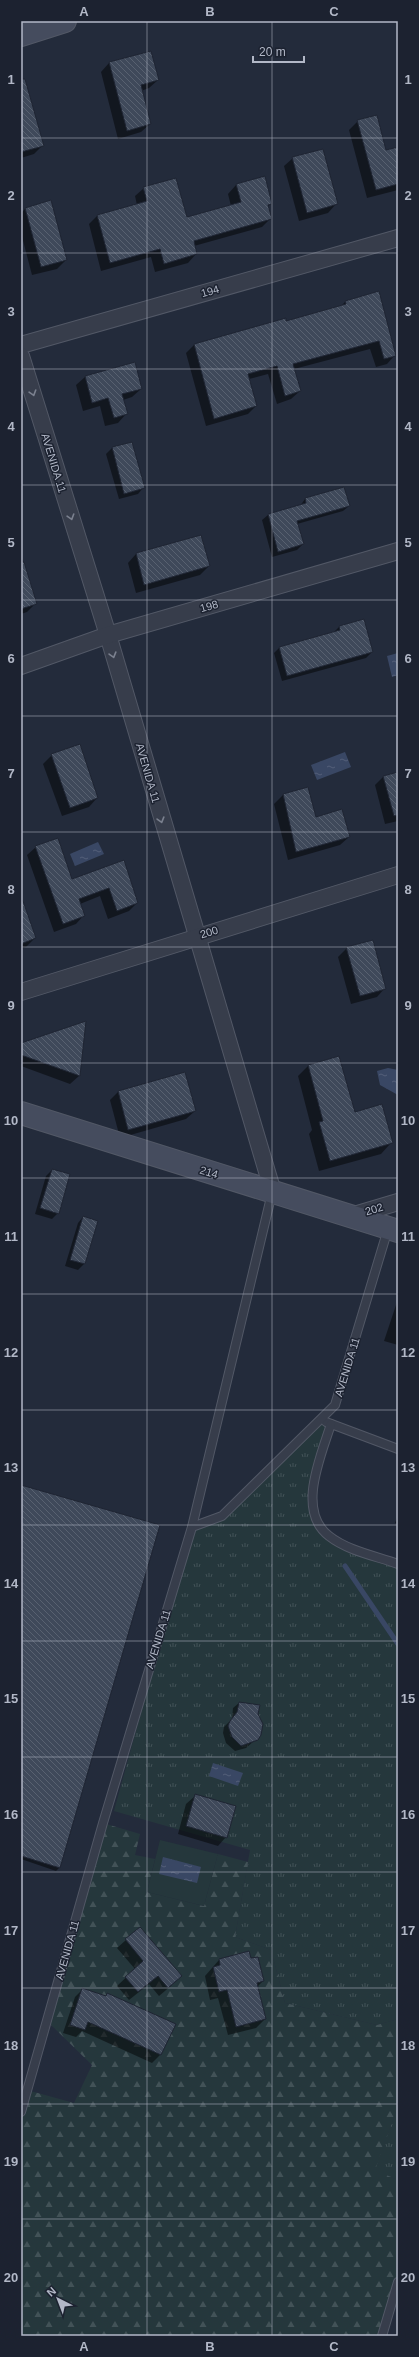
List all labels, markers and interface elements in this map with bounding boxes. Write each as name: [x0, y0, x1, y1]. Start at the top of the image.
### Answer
text: A: [79, 4, 89, 19]
text: B: [205, 4, 215, 19]
text: C: [329, 4, 339, 19]
scale bar: [253, 38, 304, 64]
text: 20 m: [259, 45, 286, 59]
text: 1: [7, 72, 15, 87]
text: 1: [404, 72, 412, 87]
text: 2: [7, 188, 15, 203]
text: 2: [404, 188, 412, 203]
street label: 194: [200, 283, 220, 299]
text: 3: [7, 304, 15, 319]
text: 3: [404, 304, 412, 319]
one-way arrow: [28, 389, 36, 396]
text: 4: [7, 419, 15, 434]
text: 4: [404, 419, 412, 434]
street label: AVENIDA 11: [39, 432, 69, 494]
one-way arrow: [66, 513, 75, 520]
text: 5: [7, 535, 15, 550]
text: 5: [404, 535, 412, 550]
street label: 198: [199, 598, 219, 614]
text: 6: [7, 651, 15, 666]
one-way arrow: [108, 651, 117, 658]
text: 6: [404, 651, 412, 666]
street label: AVENIDA 11: [134, 742, 162, 804]
text: 7: [7, 766, 15, 781]
text: 7: [404, 766, 412, 781]
one-way arrow: [156, 816, 165, 823]
text: 8: [7, 882, 15, 897]
text: 8: [404, 882, 412, 897]
street label: 200: [198, 924, 220, 940]
text: 9: [7, 998, 15, 1013]
text: 9: [404, 998, 412, 1013]
text: 10: [4, 1113, 18, 1128]
text: 10: [401, 1113, 415, 1128]
street label: 214: [198, 1164, 220, 1180]
street label: 202: [363, 1201, 385, 1217]
text: 11: [4, 1229, 18, 1244]
text: 11: [401, 1229, 415, 1244]
street label: AVENIDA 11: [332, 1336, 362, 1398]
text: 12: [4, 1345, 18, 1360]
text: 12: [401, 1345, 415, 1360]
text: 13: [4, 1460, 18, 1475]
text: 13: [401, 1460, 415, 1475]
text: 14: [4, 1576, 19, 1591]
text: 14: [401, 1576, 416, 1591]
street label: AVENIDA 11: [143, 1608, 173, 1670]
text: 15: [4, 1691, 18, 1706]
text: 15: [401, 1691, 415, 1706]
text: 16: [4, 1807, 18, 1822]
text: 16: [401, 1807, 415, 1822]
street label: AVENIDA 11: [53, 1919, 81, 1981]
text: 17: [4, 1923, 18, 1938]
text: 17: [401, 1923, 415, 1938]
text: 18: [4, 2038, 18, 2053]
text: 18: [401, 2038, 415, 2053]
text: 19: [4, 2154, 18, 2169]
text: 19: [401, 2154, 415, 2169]
text: 20: [4, 2270, 18, 2285]
text: 20: [401, 2270, 415, 2285]
north arrow: [38, 2279, 78, 2319]
text: N: [44, 2284, 58, 2299]
text: A: [79, 2339, 89, 2354]
text: B: [205, 2339, 215, 2354]
text: C: [329, 2339, 339, 2354]

